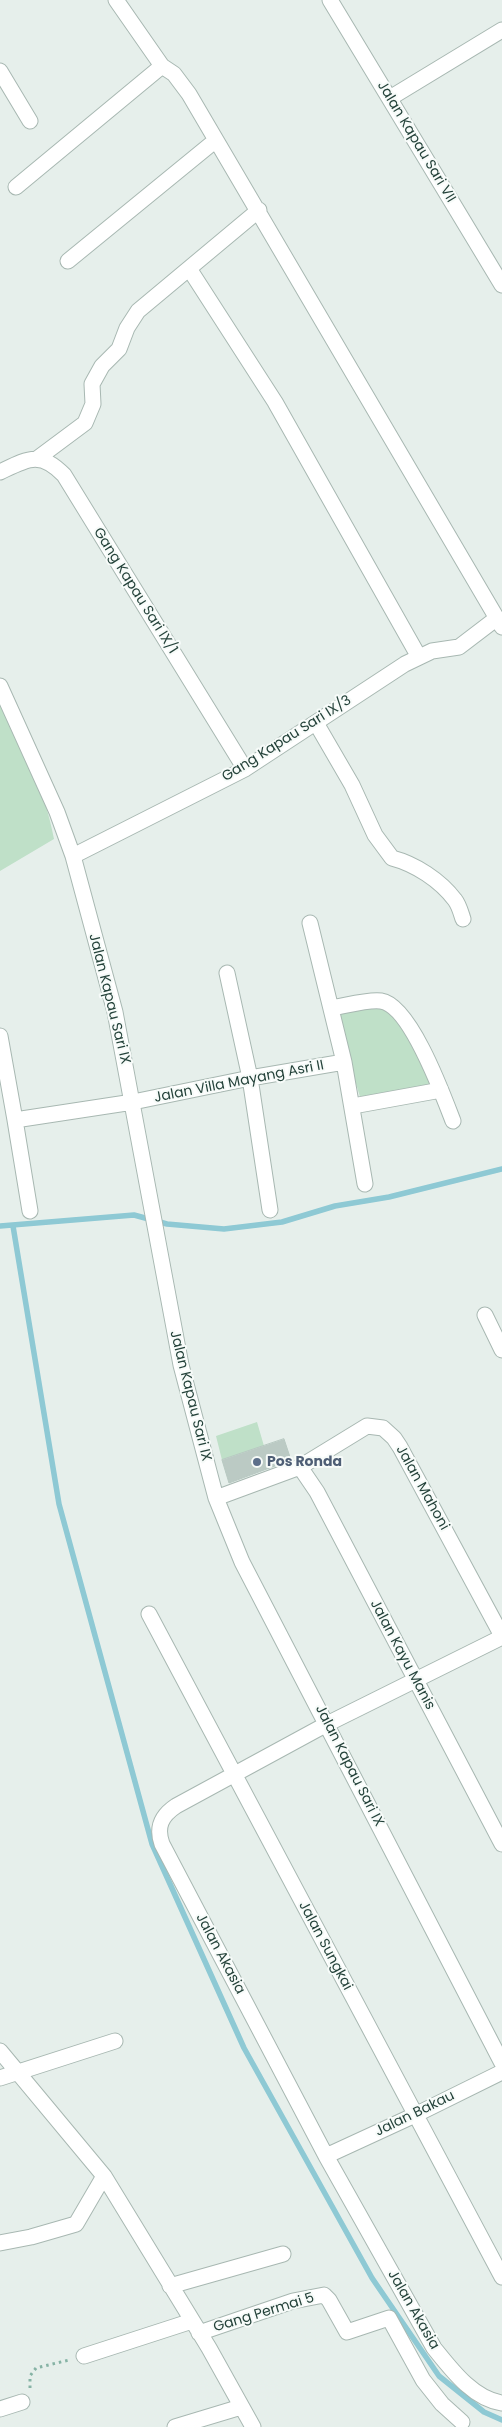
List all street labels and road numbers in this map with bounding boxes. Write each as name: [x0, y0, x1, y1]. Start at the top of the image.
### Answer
street label: Jalan Kapau Sari VII: [373, 78, 459, 206]
street label: Gang Kapau Sari IX/1: [89, 525, 181, 657]
street label: Gang Kapau Sari IX/3: [219, 692, 355, 786]
street label: Jalan Kapau Sari IX: [85, 932, 133, 1066]
street label: Jalan Villa Mayang Asri II: [153, 1057, 325, 1107]
street label: Jalan Kapau Sari IX: [166, 1329, 214, 1463]
street label: Jalan Mahoni: [392, 1443, 452, 1533]
street label: Jalan Kayu Manis: [366, 1597, 438, 1713]
street label: Jalan Kapau Sari IX: [311, 1702, 387, 1830]
street label: Jalan Sungkai: [295, 1899, 355, 1993]
street label: Jalan Akasia: [192, 1911, 248, 1997]
street label: Jalan Bakau: [373, 2088, 457, 2140]
street label: Jalan Akasia: [384, 2267, 442, 2353]
street label: Gang Permai 5: [212, 2290, 316, 2336]

